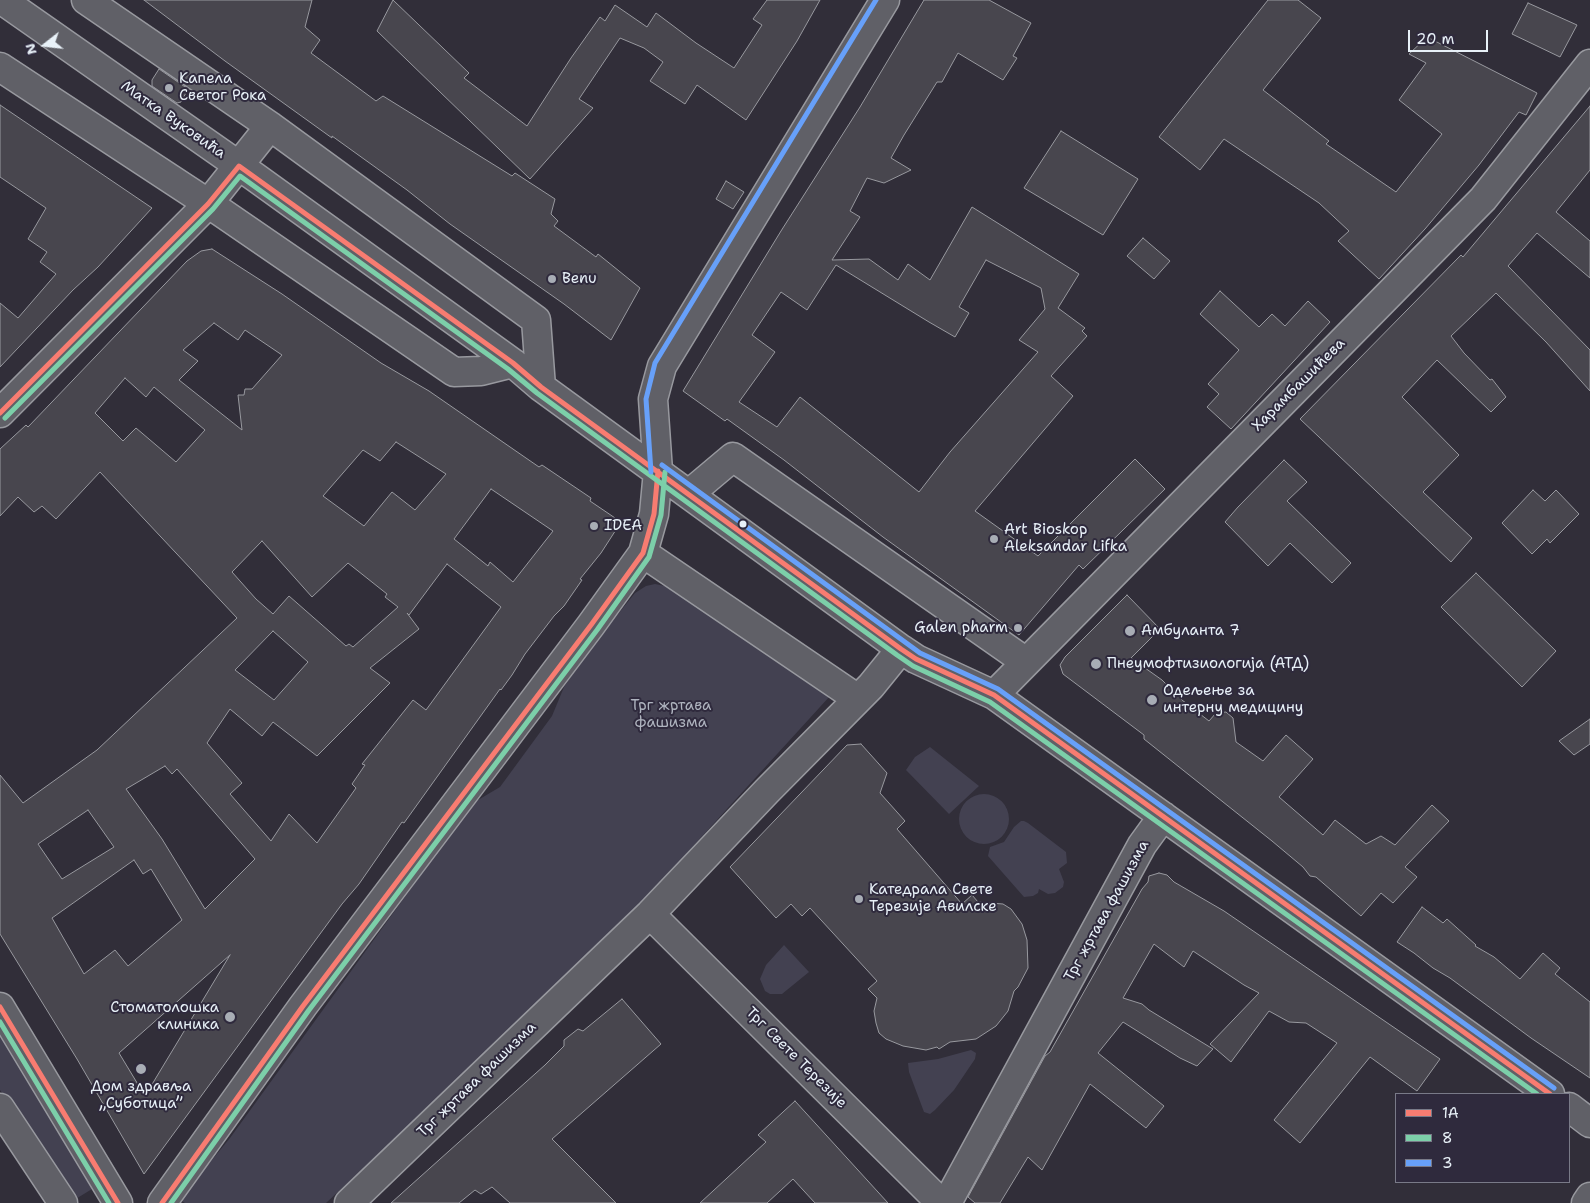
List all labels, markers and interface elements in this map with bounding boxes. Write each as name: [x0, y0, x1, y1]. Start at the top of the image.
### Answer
north arrow: [20, 20, 70, 70]
scale bar: [1410, 20, 1490, 52]
text: 20 m: [1416, 29, 1455, 49]
text: N: [20, 41, 41, 57]
place label: Капела Светог Рока: [179, 70, 266, 105]
street label: Матка Вуковића: [117, 77, 229, 163]
marker: Капела Светог Рока: [163, 82, 175, 94]
place label: Benu: [562, 270, 597, 288]
marker: Benu: [546, 273, 558, 285]
street label: Харамбашићева: [1249, 335, 1349, 435]
place label: IDEA: [604, 517, 642, 535]
unlabelled marker: [738, 519, 748, 529]
marker: IDEA: [588, 520, 600, 532]
place label: Art Bioskop Aleksandar Lifka: [1004, 521, 1127, 556]
marker: Art Bioskop Aleksandar Lifka: [988, 533, 1000, 545]
place label: Galen pharm: [914, 619, 1008, 637]
marker: Galen pharm: [1012, 622, 1024, 634]
place label: Амбуланта 7: [1141, 622, 1240, 640]
marker: Амбуланта 7: [1123, 624, 1137, 638]
place label: Пнеумофтизиологија (АТД): [1107, 655, 1309, 673]
marker: Пнеумофтизиологија (АТД): [1089, 657, 1103, 671]
place label: Одељење за интерну медицину: [1163, 682, 1303, 717]
marker: Одељење за интерну медицину: [1145, 693, 1159, 707]
park label: Трг жртава фашизма: [631, 697, 711, 732]
street label: Трг жртава фашизма: [1061, 837, 1153, 985]
place label: Катедрала Свете Терезије Авилске: [869, 881, 997, 916]
marker: Катедрала Свете Терезије Авилске: [853, 893, 865, 905]
place label: Стоматолошка клиника: [110, 999, 219, 1034]
street label: Трг Свете Терезије: [742, 1004, 850, 1112]
marker: Стоматолошка клиника: [223, 1010, 237, 1024]
street label: Трг жртава фашизма: [414, 1019, 540, 1141]
marker: Дом здравља „Суботица”: [134, 1062, 148, 1076]
place label: Дом здравља „Суботица”: [91, 1078, 191, 1113]
legend: [1395, 1093, 1570, 1183]
text: 1A: [1442, 1103, 1459, 1123]
text: 8: [1442, 1128, 1453, 1148]
text: 3: [1442, 1153, 1453, 1173]

